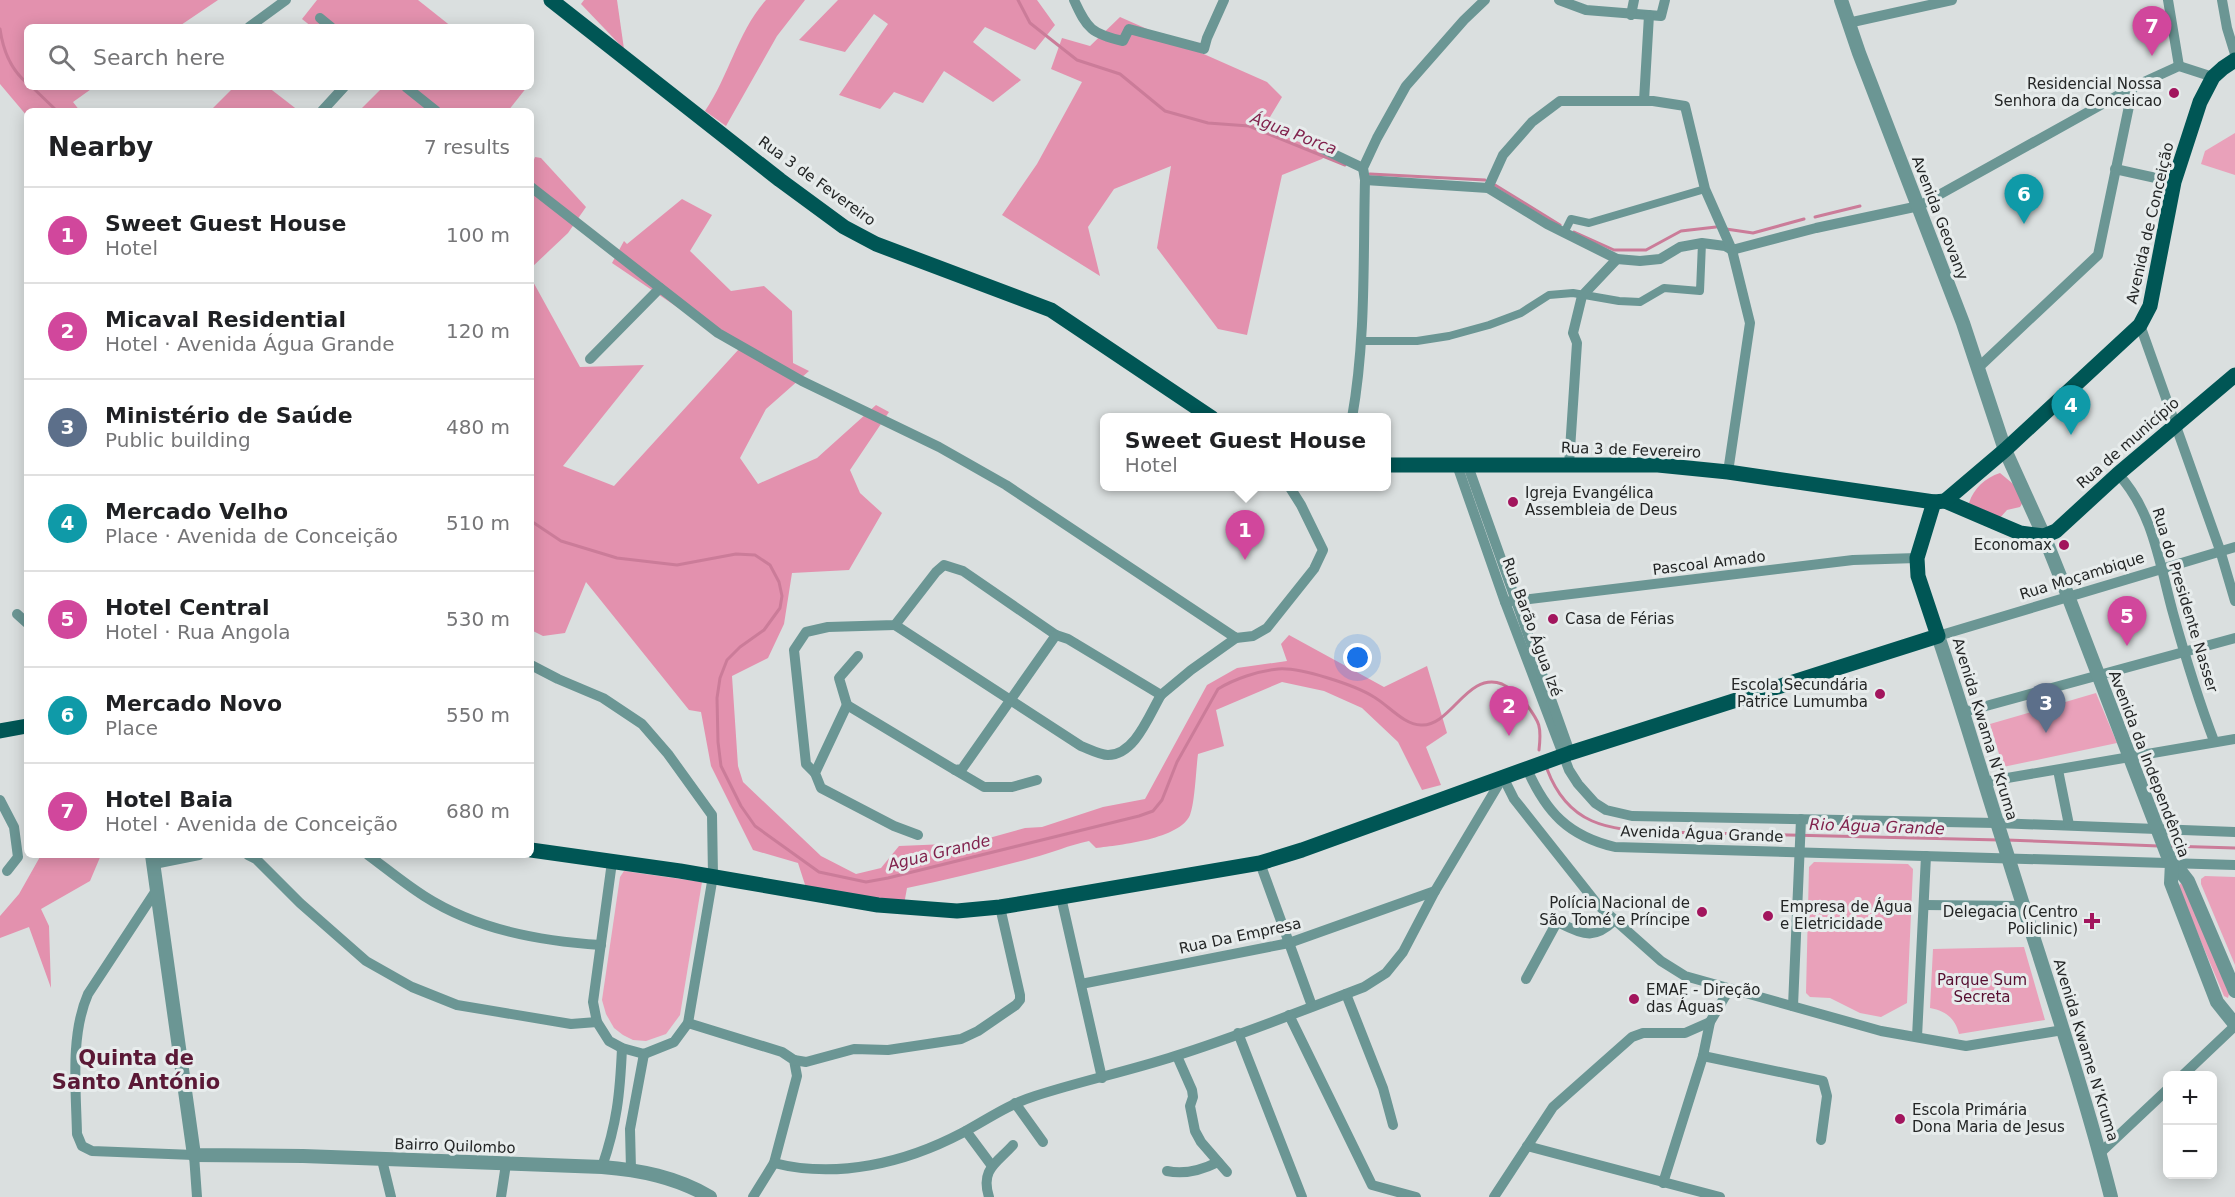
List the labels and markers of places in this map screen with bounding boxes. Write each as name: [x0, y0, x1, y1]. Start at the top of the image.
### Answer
pin: 7: [2132, 7, 2172, 56]
place label: Residencial Nossa Senhora da Conceicao: [1994, 75, 2162, 110]
marker: Residencial Nossa Senhora da Conceicao: [2167, 86, 2181, 100]
pin: 6: [2004, 174, 2044, 224]
pin: 4: [2052, 386, 2090, 435]
place label: Igreja Evangélica Assembleia de Deus: [1525, 484, 1678, 519]
marker: Igreja Evangélica Assembleia de Deus: [1506, 495, 1520, 509]
pin: 1: [1226, 510, 1264, 560]
place label: Economax: [1974, 536, 2052, 554]
marker: Economax: [2057, 538, 2071, 552]
pin: 5: [2108, 596, 2146, 646]
place label: Casa de Férias: [1565, 610, 1675, 628]
marker: Casa de Férias: [1546, 612, 1560, 626]
place label: Escola Secundária Patrice Lumumba: [1731, 676, 1868, 711]
pin: 3: [2026, 684, 2066, 733]
pin: 2: [1490, 686, 1528, 736]
marker: Escola Secundária Patrice Lumumba: [1873, 687, 1887, 701]
place label: Polícia Nacional de São Tomé e Príncipe: [1539, 894, 1690, 929]
place label: Empresa de Água e Eletricidade: [1780, 897, 1912, 933]
place label: Delegacia (Centro Policlinic): [1943, 903, 2078, 938]
marker: Polícia Nacional de São Tomé e Príncipe: [1695, 905, 1709, 919]
marker: Empresa de Água e Eletricidade: [1761, 909, 1775, 923]
marker: Delegacia (Centro Policlinic): [2083, 912, 2101, 930]
place label: EMAE - Direção das Águas: [1646, 981, 1761, 1016]
marker: EMAE - Direção das Águas: [1627, 992, 1641, 1006]
place label: Escola Primária Dona Maria de Jesus: [1912, 1101, 2065, 1136]
marker: Escola Primária Dona Maria de Jesus: [1893, 1112, 1907, 1126]

